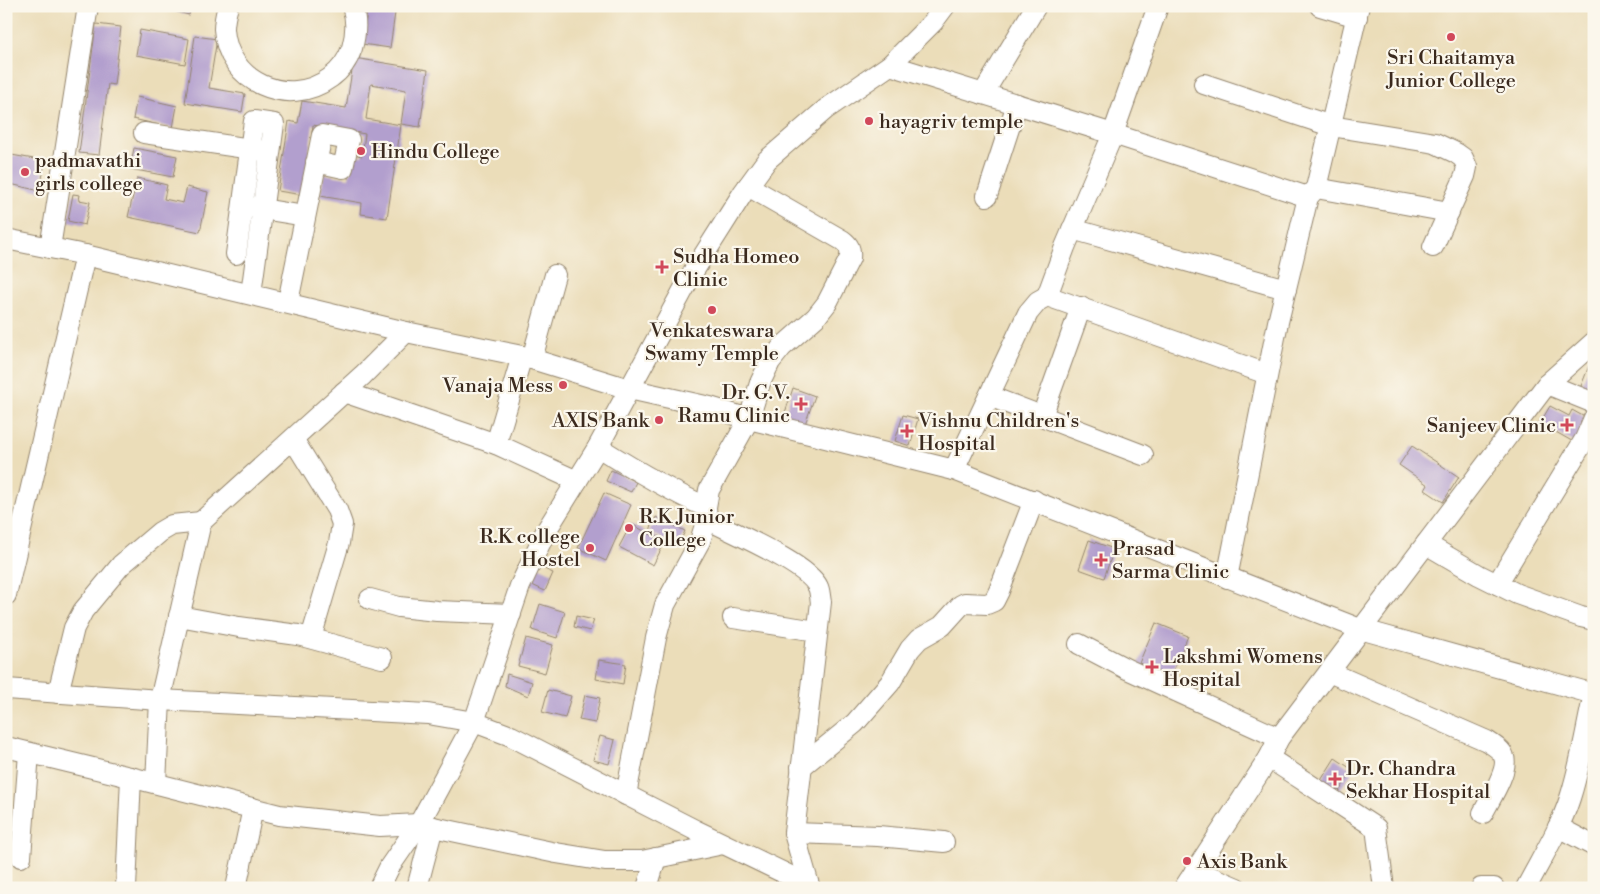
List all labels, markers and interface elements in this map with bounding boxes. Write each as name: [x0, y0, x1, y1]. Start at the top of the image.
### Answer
marker: Sri Chaitamya Junior College: [1445, 31, 1457, 43]
place label: Sri Chaitamya Junior College: [1385, 46, 1516, 94]
place label: hayagriv temple: [879, 110, 1023, 135]
marker: hayagriv temple: [863, 115, 875, 127]
place label: Hindu College: [371, 140, 500, 165]
marker: Hindu College: [355, 145, 367, 157]
place label: padmavathi girls college: [35, 149, 143, 197]
marker: padmavathi girls college: [19, 166, 31, 178]
place label: Sudha Homeo Clinic: [673, 245, 800, 293]
marker: Sudha Homeo Clinic: [655, 260, 669, 274]
marker: Venkateswara Swamy Temple: [706, 304, 718, 316]
place label: Venkateswara Swamy Temple: [645, 319, 779, 367]
place label: Vanaja Mess: [441, 374, 553, 399]
marker: Vanaja Mess: [557, 379, 569, 391]
place label: Dr. G.V. Ramu Clinic: [678, 381, 790, 429]
marker: Dr. G.V. Ramu Clinic: [794, 397, 808, 411]
place label: AXIS Bank: [551, 409, 651, 434]
place label: Vishnu Children's Hospital: [917, 409, 1079, 457]
marker: AXIS Bank: [653, 414, 665, 426]
place label: Sanjeev Clinic: [1427, 414, 1556, 439]
marker: Sanjeev Clinic: [1560, 418, 1574, 432]
marker: Vishnu Children's Hospital: [900, 424, 914, 438]
place label: R.K Junior College: [639, 505, 735, 553]
marker: R.K Junior College: [623, 522, 635, 534]
place label: R.K college Hostel: [479, 525, 580, 573]
place label: Prasad Sarma Clinic: [1112, 537, 1229, 585]
marker: R.K college Hostel: [584, 542, 596, 554]
marker: Prasad Sarma Clinic: [1094, 553, 1108, 567]
place label: Lakshmi Womens Hospital: [1163, 645, 1323, 693]
marker: Lakshmi Womens Hospital: [1145, 660, 1159, 674]
place label: Dr. Chandra Sekhar Hospital: [1346, 757, 1490, 805]
marker: Dr. Chandra Sekhar Hospital: [1328, 772, 1342, 786]
place label: Axis Bank: [1196, 850, 1288, 875]
marker: Axis Bank: [1181, 855, 1193, 867]

